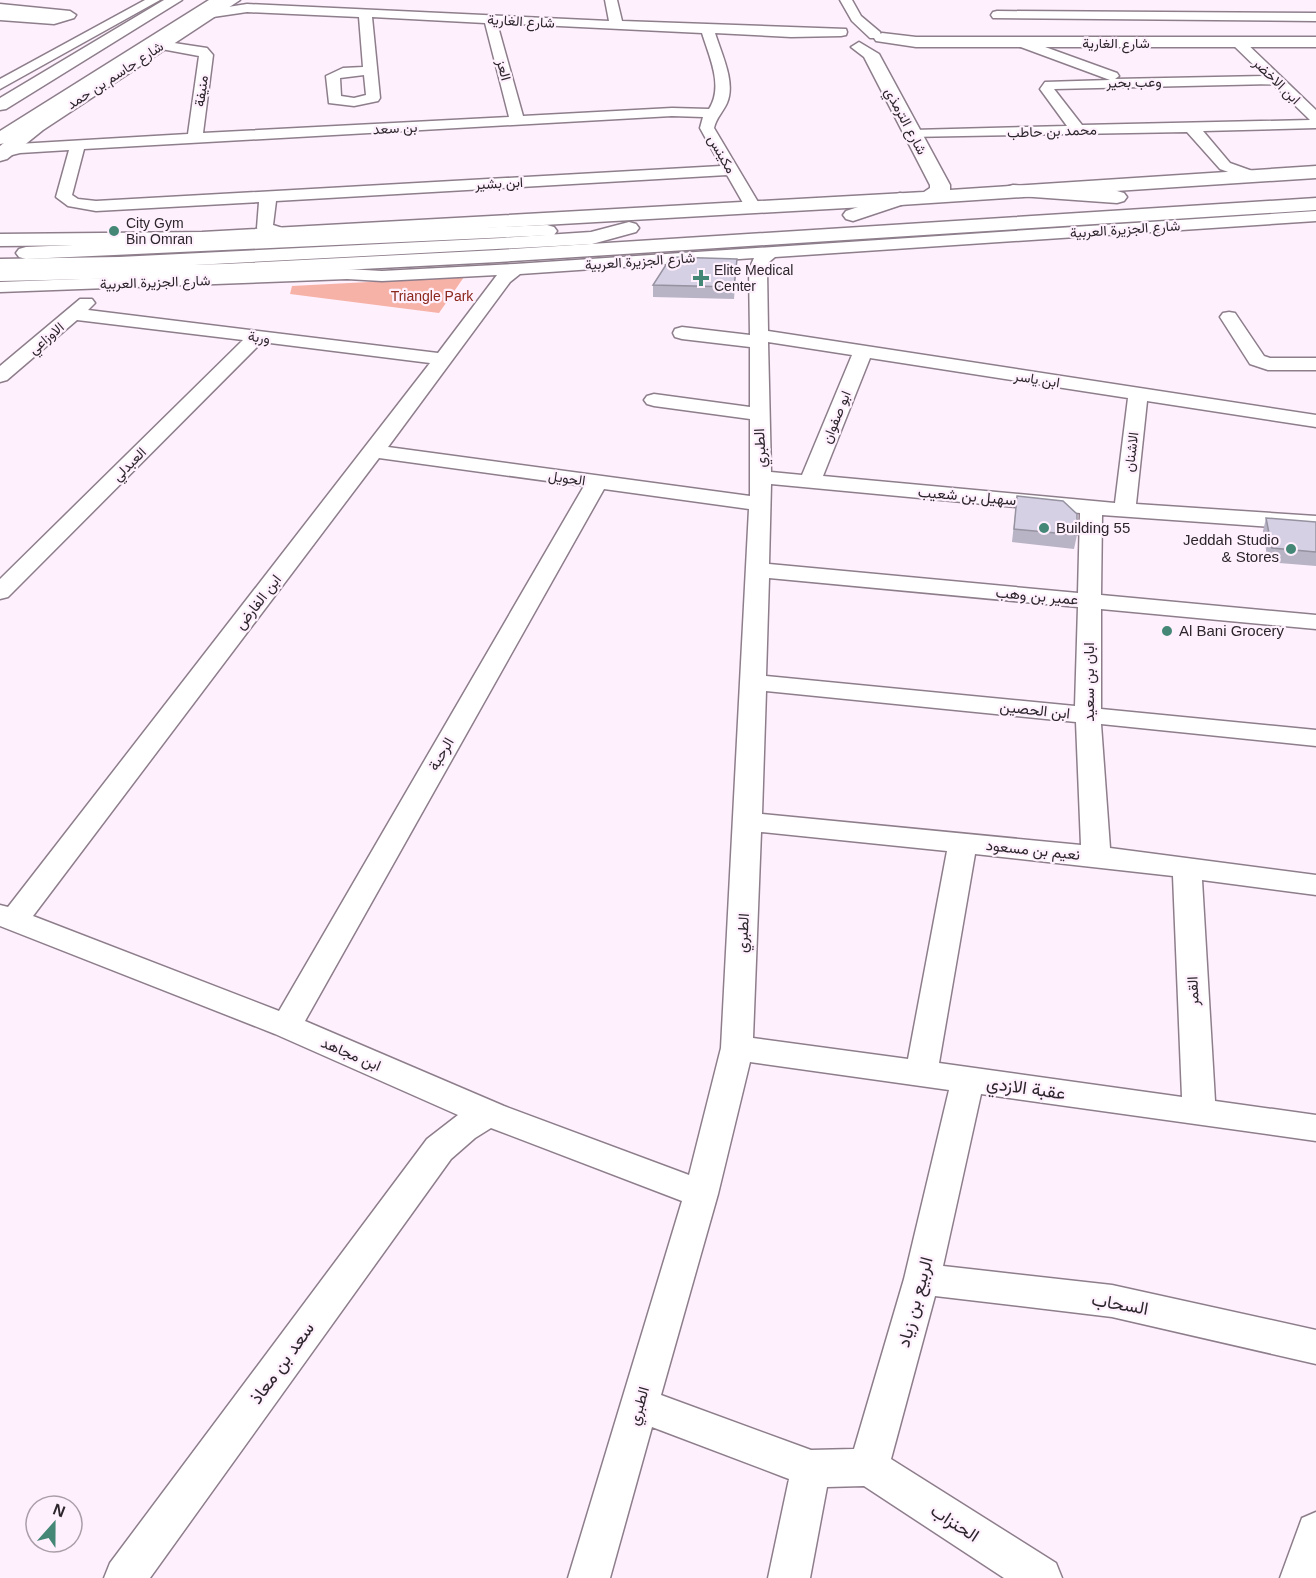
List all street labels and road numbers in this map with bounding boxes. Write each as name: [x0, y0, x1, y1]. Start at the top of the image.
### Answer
street label: شارع الغارية: [487, 11, 555, 34]
street label: شارع الغارية: [1082, 35, 1150, 54]
street label: شارع جاسم بن حمد: [64, 38, 168, 115]
street label: ابن الاخضر: [1249, 54, 1304, 108]
street label: العز: [492, 57, 514, 82]
street label: منيفة: [191, 74, 211, 108]
street label: وعب بحير: [1105, 74, 1162, 91]
street label: شارع الترمذي: [878, 85, 930, 159]
street label: بن سعد: [372, 119, 418, 138]
street label: محمد بن حاطب: [1007, 121, 1097, 142]
street label: مكينس: [704, 132, 739, 177]
street label: ابن بشير: [473, 174, 524, 193]
street label: شارع الجزيرة العربية: [1069, 217, 1181, 244]
street label: شارع الجزيرة العربية: [584, 249, 696, 276]
street label: شارع الجزيرة العربية: [99, 272, 211, 295]
street label: الاوزاعي: [25, 319, 69, 360]
street label: وربة: [247, 328, 271, 347]
street label: ابن ياسر: [1012, 367, 1061, 391]
street label: ابو صفوان: [818, 388, 855, 446]
street label: الطبري: [750, 428, 774, 468]
street label: الاشنان: [1121, 431, 1142, 473]
street label: العبدلي: [109, 444, 152, 487]
street label: الحويل: [547, 467, 587, 490]
street label: سهيل بن شعيب: [917, 483, 1017, 510]
street label: ابن الفارض: [231, 571, 286, 634]
street label: عمير بن وهب: [995, 583, 1079, 610]
street label: ابان بن سعيد: [1080, 642, 1099, 722]
street label: ابن الحصين: [999, 697, 1071, 724]
street label: الرحبة: [424, 734, 458, 774]
street label: نعيم بن مسعود: [985, 836, 1081, 865]
street label: الطبري: [733, 913, 757, 953]
street label: القمر: [1183, 976, 1203, 1007]
street label: ابن مجاهد: [318, 1033, 384, 1076]
street label: عقبة الازدي: [985, 1073, 1067, 1108]
street label: الربيع بن زياد: [893, 1255, 939, 1350]
street label: السحاب: [1090, 1289, 1150, 1319]
street label: سعد بن معاذ: [246, 1318, 319, 1408]
street label: الطبري: [625, 1385, 657, 1429]
street label: الحنزاب: [927, 1500, 983, 1547]

